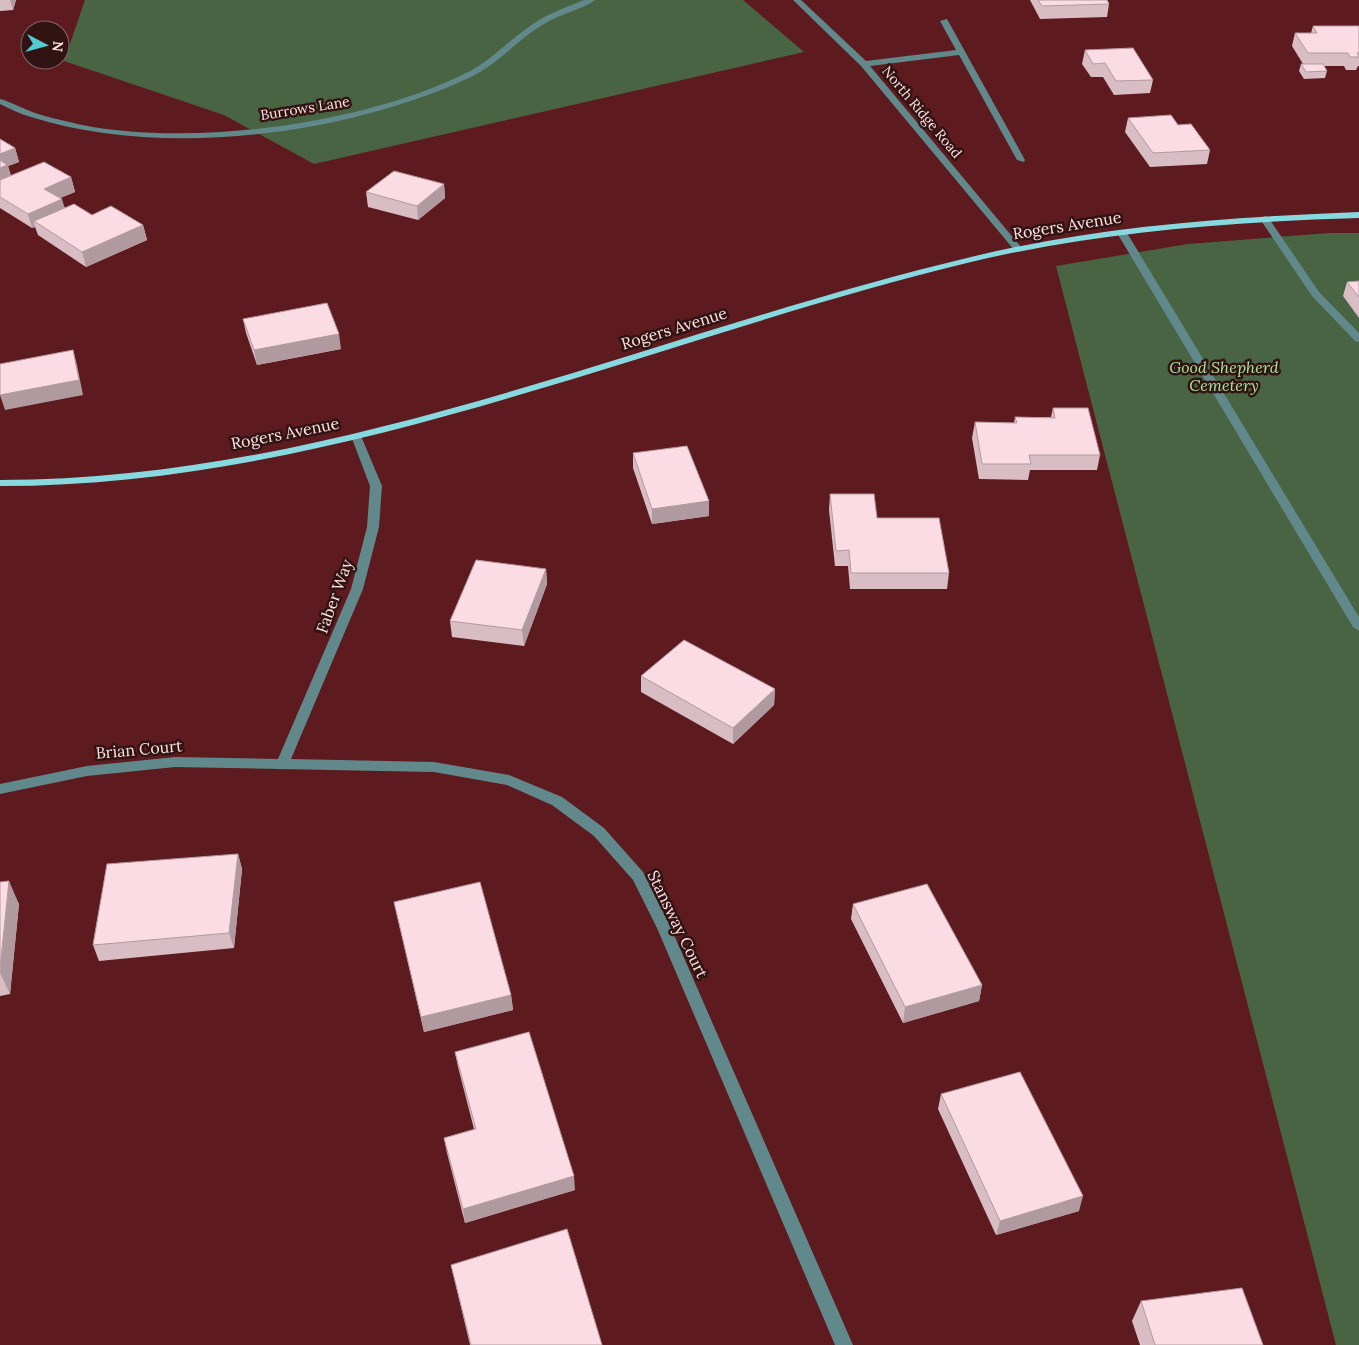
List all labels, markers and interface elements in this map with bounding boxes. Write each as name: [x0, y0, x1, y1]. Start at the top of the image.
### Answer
north arrow: [20, 20, 70, 70]
text: N: [48, 40, 67, 53]
street label: North Ridge Road: [878, 62, 966, 162]
street label: Burrows Lane: [259, 92, 351, 124]
street label: Rogers Avenue: [1011, 207, 1123, 243]
street label: Rogers Avenue: [619, 302, 730, 354]
park label: Good Shepherd Cemetery: [1169, 357, 1279, 395]
street label: Rogers Avenue: [229, 413, 341, 453]
street label: Faber Way: [311, 556, 357, 636]
street label: Brian Court: [95, 735, 184, 763]
street label: Stansway Court: [643, 867, 713, 982]

